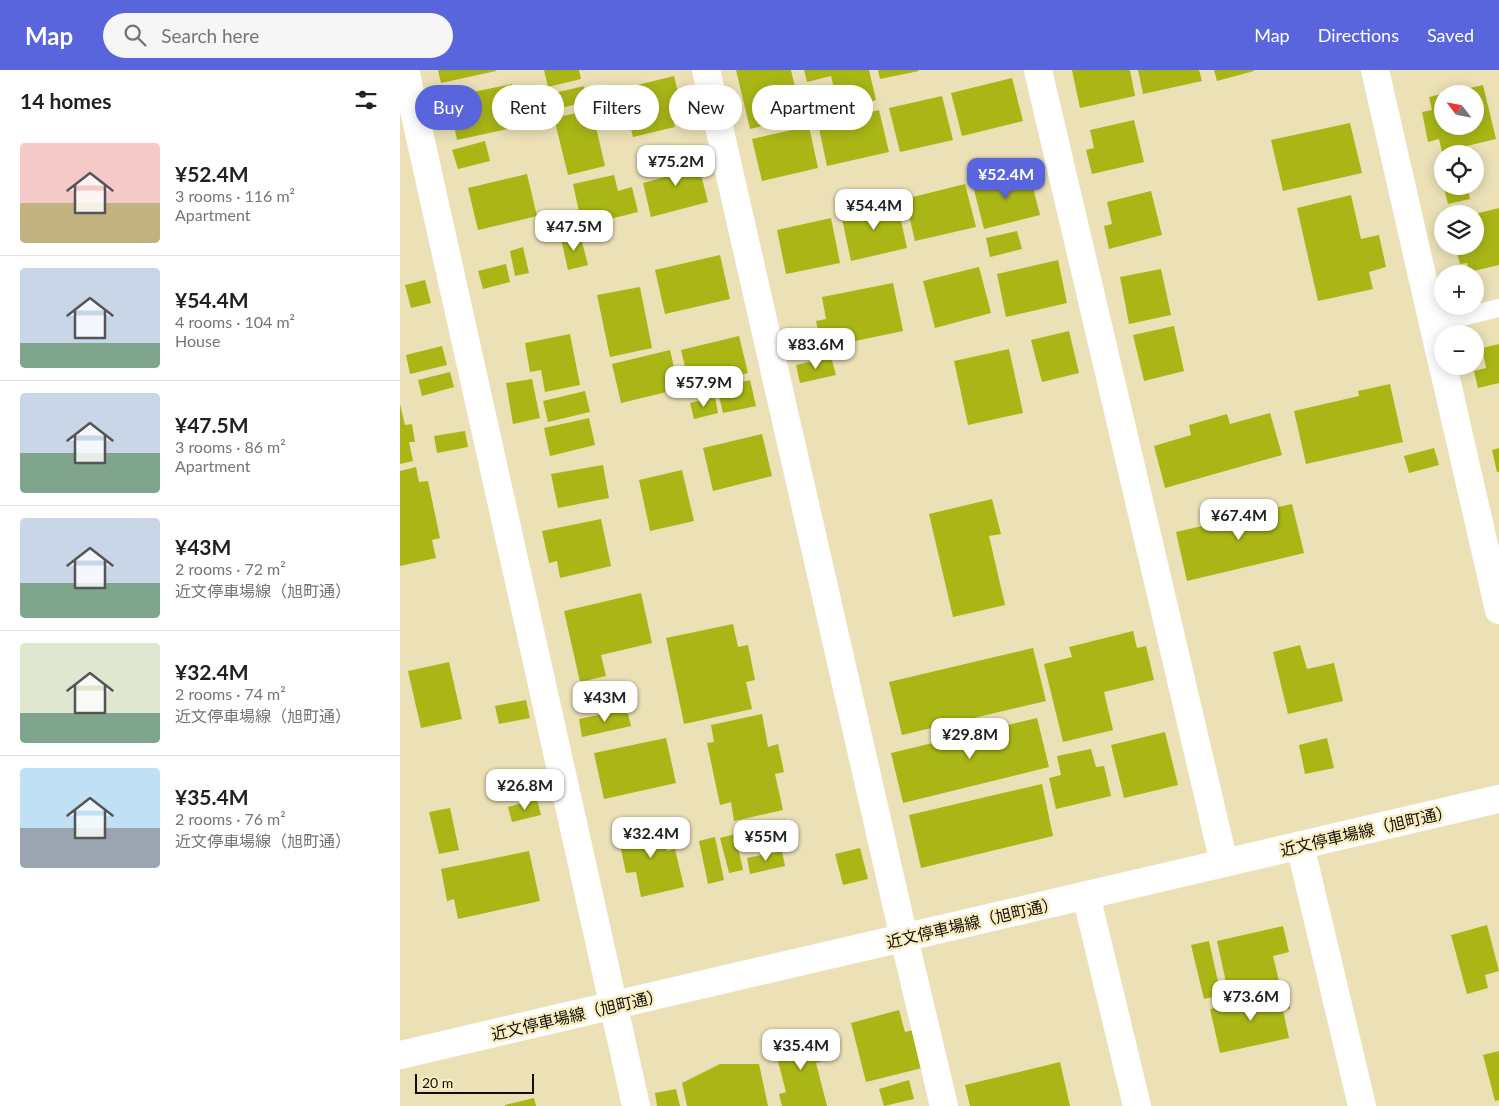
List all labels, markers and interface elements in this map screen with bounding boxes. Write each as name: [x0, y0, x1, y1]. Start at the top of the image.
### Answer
search box: [103, 13, 453, 58]
text: Map: [25, 21, 73, 50]
icon: search: [121, 21, 149, 49]
text: Search here: [161, 24, 259, 47]
text: Map: [1254, 24, 1290, 46]
text: Directions: [1318, 24, 1399, 46]
text: Saved: [1427, 24, 1474, 46]
chip: Buy: [415, 85, 482, 130]
chip: Rent: [492, 85, 564, 130]
chip: Filters: [574, 85, 659, 130]
chip: New: [669, 85, 742, 130]
chip: Apartment: [752, 85, 873, 130]
north arrow: [1434, 85, 1484, 135]
map controls: [1434, 85, 1484, 375]
icon: filters: [352, 86, 380, 114]
text: 14 homes: [20, 88, 111, 113]
pin: ¥75.2M: [635, 144, 717, 187]
button: locate: [1434, 145, 1484, 195]
text: ¥75.2M: [648, 151, 704, 170]
pin: ¥52.4M: [965, 158, 1047, 200]
text: ¥52.4M: [175, 161, 249, 186]
icon: home: [60, 163, 120, 223]
text: ¥52.4M: [978, 164, 1034, 183]
text: 3 rooms · 116 m²: [175, 186, 295, 205]
pin: ¥54.4M: [833, 189, 915, 231]
text: ¥54.4M: [846, 195, 902, 214]
text: Apartment: [175, 205, 250, 224]
button: layers: [1434, 205, 1484, 255]
pin: ¥47.5M: [533, 210, 615, 252]
text: ¥47.5M: [546, 216, 602, 235]
button: +: [1434, 265, 1484, 315]
text: ¥54.4M: [175, 287, 249, 312]
icon: home: [60, 288, 120, 348]
text: 4 rooms · 104 m²: [175, 312, 295, 331]
button: −: [1434, 325, 1484, 375]
pin: ¥83.6M: [775, 328, 857, 370]
text: House: [175, 331, 220, 350]
text: ¥83.6M: [788, 334, 844, 353]
pin: ¥57.9M: [663, 366, 745, 408]
text: ¥57.9M: [676, 372, 732, 391]
text: ¥47.5M: [175, 412, 249, 437]
icon: home: [60, 413, 120, 473]
text: 3 rooms · 86 m²: [175, 437, 286, 456]
text: Apartment: [175, 456, 250, 475]
pin: ¥67.4M: [1198, 498, 1280, 541]
text: ¥67.4M: [1211, 505, 1267, 524]
text: ¥43M: [175, 534, 231, 559]
icon: home: [60, 538, 120, 598]
text: 2 rooms · 72 m²: [175, 559, 286, 578]
text: 近文停車場線（旭町通）: [175, 581, 351, 600]
text: ¥32.4M: [175, 659, 249, 684]
icon: home: [60, 663, 120, 723]
pin: ¥43M: [575, 680, 635, 723]
text: 2 rooms · 74 m²: [175, 684, 286, 703]
text: ¥43M: [584, 687, 626, 706]
text: 近文停車場線（旭町通）: [175, 706, 351, 725]
pin: ¥29.8M: [929, 718, 1011, 760]
text: ¥29.8M: [942, 724, 998, 743]
pin: ¥26.8M: [484, 768, 566, 811]
text: ¥26.8M: [497, 775, 553, 794]
text: ¥35.4M: [175, 784, 249, 809]
icon: home: [60, 788, 120, 848]
street label: 近文停車場線（旭町通）: [1278, 801, 1454, 859]
text: 2 rooms · 76 m²: [175, 809, 286, 828]
pin: ¥32.4M: [610, 816, 692, 859]
pin: ¥55M: [736, 820, 796, 862]
text: ¥32.4M: [623, 823, 679, 842]
text: ¥55M: [745, 826, 787, 845]
text: 近文停車場線（旭町通）: [175, 831, 351, 850]
street label: 近文停車場線（旭町通）: [884, 893, 1060, 951]
pin: ¥73.6M: [1210, 980, 1292, 1022]
street label: 近文停車場線（旭町通）: [489, 985, 665, 1043]
text: ¥73.6M: [1223, 986, 1279, 1005]
pin: ¥35.4M: [760, 1028, 842, 1071]
text: ¥35.4M: [773, 1035, 829, 1054]
scale bar: [415, 1071, 534, 1094]
text: 20 m: [422, 1074, 453, 1091]

